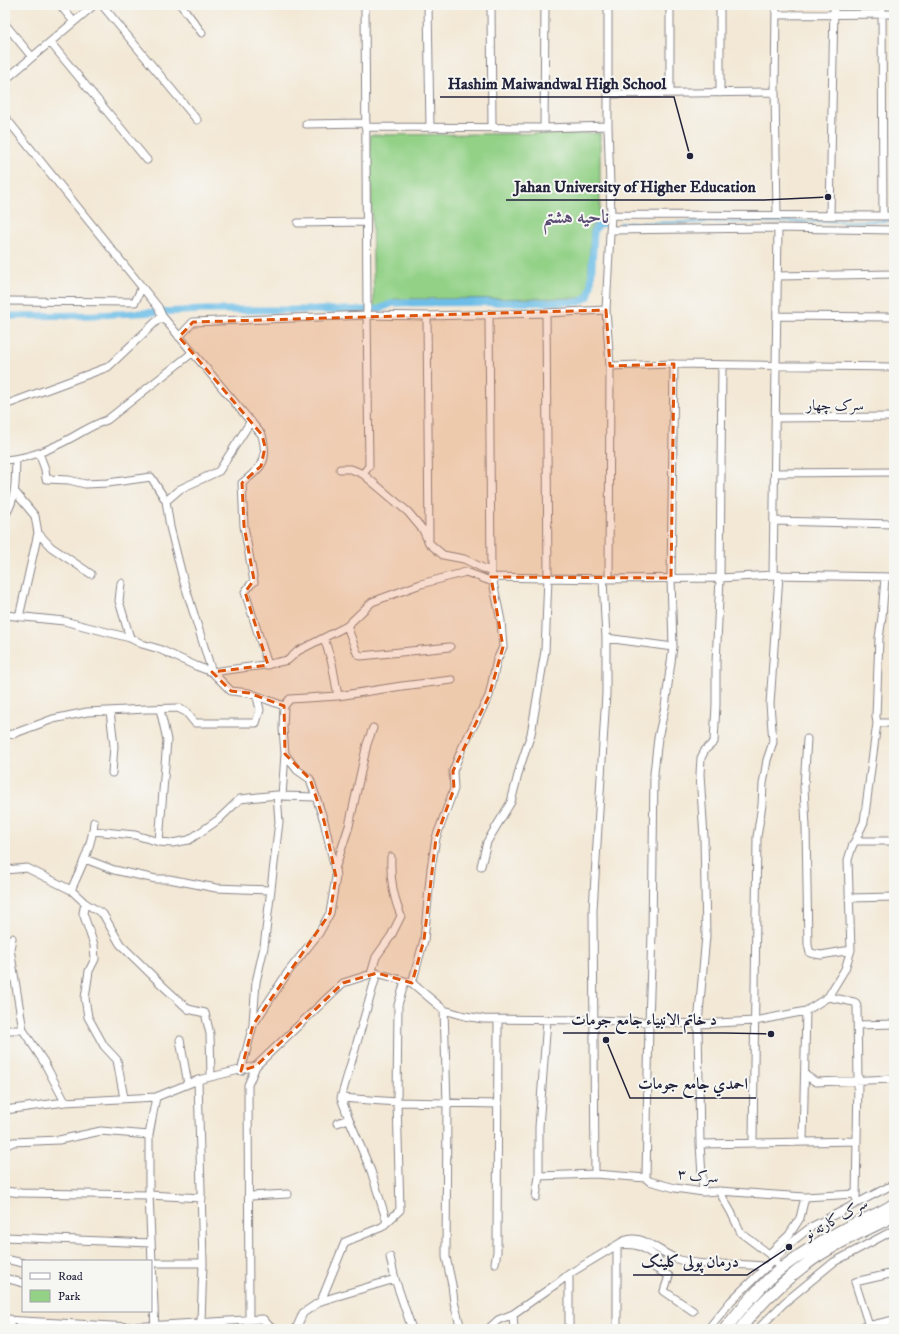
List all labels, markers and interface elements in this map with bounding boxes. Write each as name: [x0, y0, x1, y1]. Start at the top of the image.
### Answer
callout: Hashim Maiwandwal High School: [440, 69, 674, 97]
text: Hashim Maiwandwal High School: [448, 74, 668, 94]
callout: Jahan University of Higher Education: [506, 172, 764, 200]
text: Jahan University of Higher Education: [512, 177, 756, 197]
district label: ناحیه هشتم: [543, 206, 610, 235]
street label: سرک چهار: [804, 396, 864, 415]
callout: د خاتم الانبیاء جامع جومات: [563, 1005, 725, 1033]
text: د خاتم الانبیاء جامع جومات: [571, 1010, 717, 1035]
callout: احمدي جامع جومات: [630, 1070, 756, 1098]
text: احمدي جامع جومات: [638, 1074, 748, 1099]
street label: سرک ۳: [676, 1164, 720, 1188]
street label: سرک کارته نو: [799, 1194, 871, 1245]
callout: درمان پولی کلینک: [633, 1247, 747, 1275]
text: درمان پولی کلینک: [641, 1252, 739, 1274]
legend: [22, 1260, 152, 1312]
text: Road: [58, 1269, 83, 1284]
text: Park: [58, 1289, 80, 1304]

